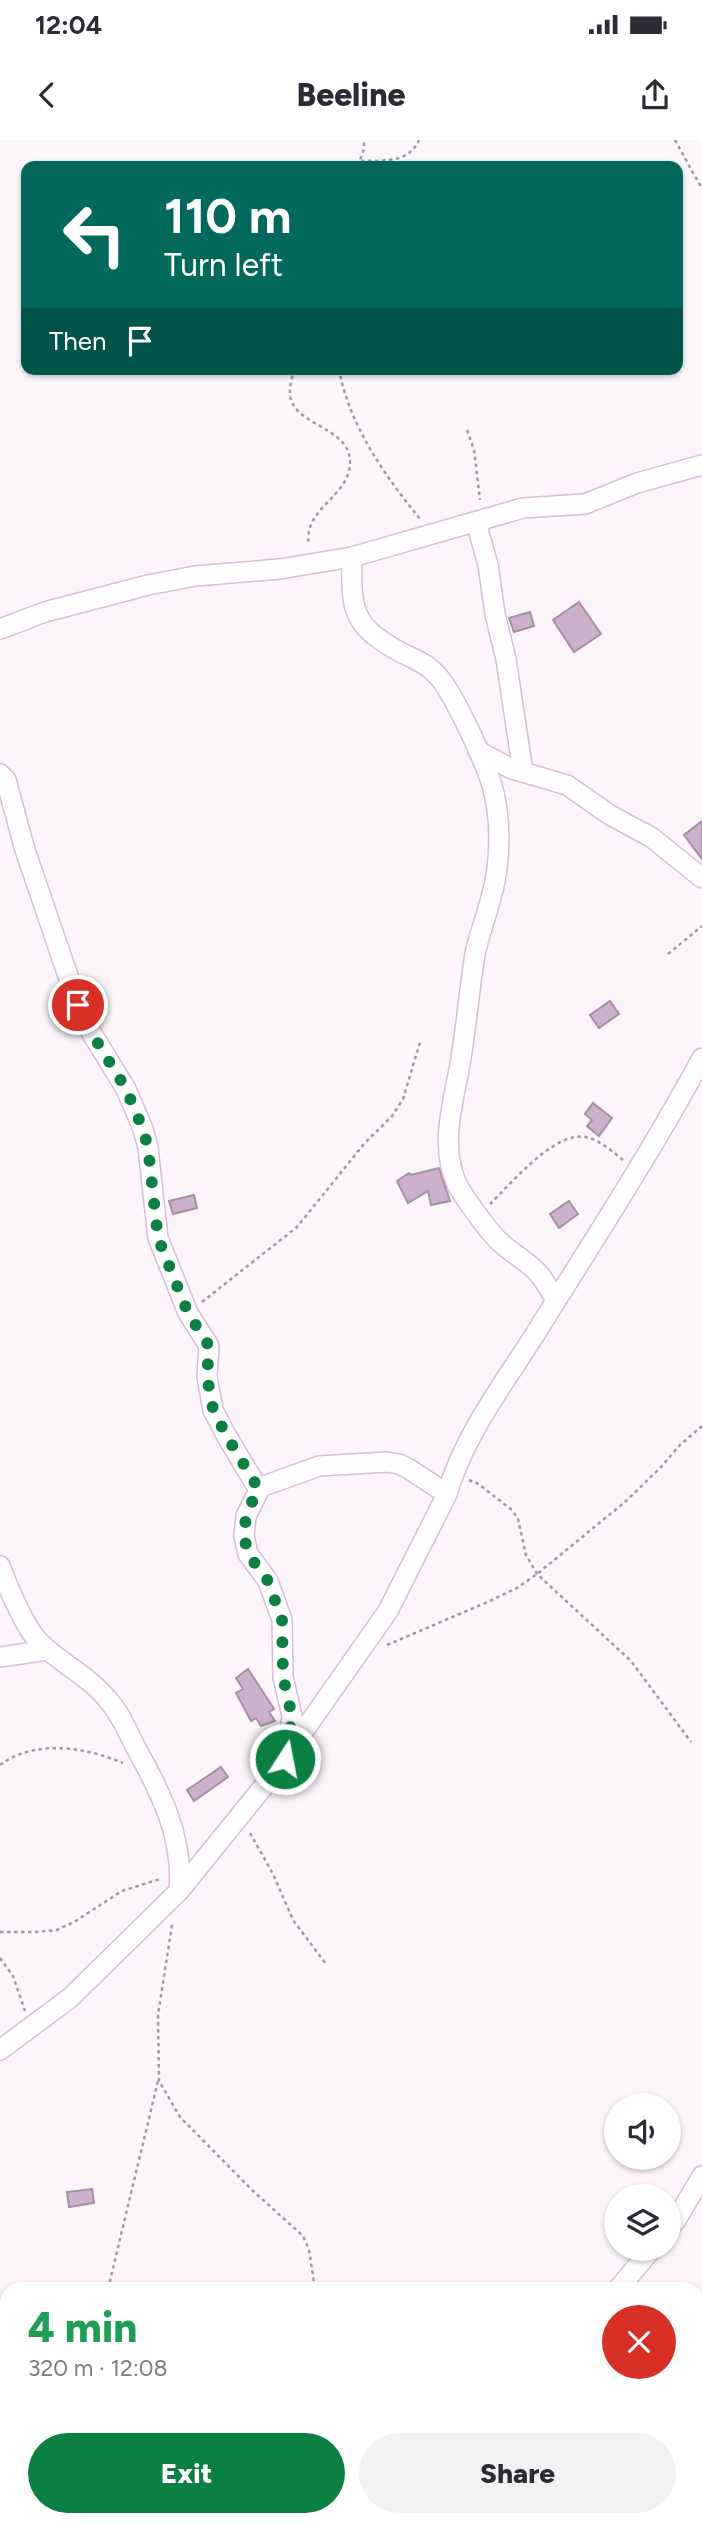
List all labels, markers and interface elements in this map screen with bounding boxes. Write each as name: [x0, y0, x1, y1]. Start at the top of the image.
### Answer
text: 12:04: [35, 9, 102, 41]
icon: back: [28, 76, 66, 114]
text: Beeline: [297, 76, 405, 114]
icon: share: [636, 76, 674, 114]
text: 110 m: [164, 186, 292, 245]
icon: left: [49, 189, 140, 280]
text: Turn left: [164, 246, 283, 284]
icon: arrive: [121, 322, 159, 360]
text: Then: [49, 325, 107, 357]
pin: [48, 975, 108, 1035]
icon: arrive: [59, 986, 97, 1024]
position arrow: [248, 1722, 322, 1796]
map controls: [604, 2093, 681, 2261]
button: sound: [604, 2093, 681, 2170]
button: layers: [604, 2184, 681, 2261]
text: 4 min: [28, 2302, 137, 2353]
button: close: [602, 2305, 676, 2379]
text: 320 m · 12:08: [28, 2354, 168, 2382]
button: Exit: [28, 2433, 345, 2513]
button: Share: [359, 2433, 676, 2513]

